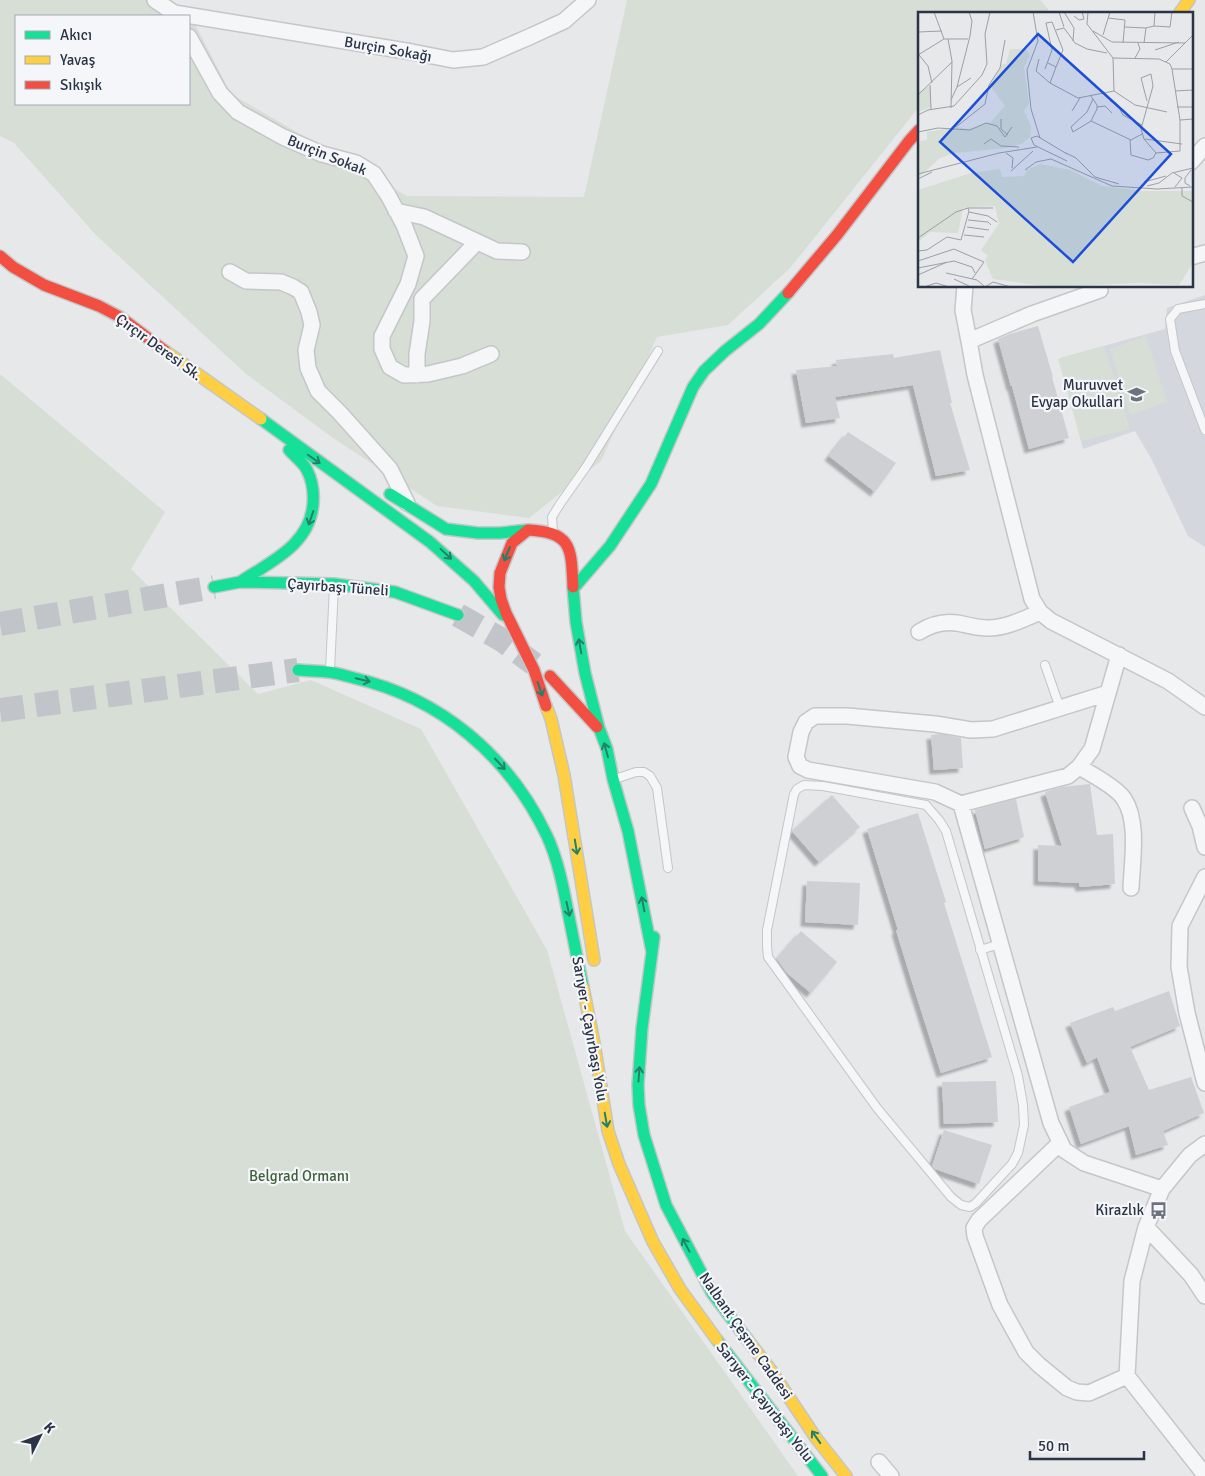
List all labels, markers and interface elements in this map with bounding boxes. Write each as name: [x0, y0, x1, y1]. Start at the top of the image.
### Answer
inset map: [918, 12, 1192, 288]
legend: [15, 15, 190, 105]
text: Akıcı: [60, 26, 92, 44]
street label: Burçin Sokağı: [343, 32, 433, 66]
text: Yavaş: [60, 51, 96, 69]
text: Sıkışık: [60, 76, 103, 94]
street label: Burçin Sokak: [285, 131, 370, 179]
street label: Çırçır Deresi Sk.: [112, 310, 206, 384]
place label: Muruvvet Evyap Okullari: [1031, 376, 1123, 411]
school or university icon: Muruvvet Evyap Okullari: [1127, 384, 1147, 404]
one-way arrow: [307, 454, 321, 464]
one-way arrow: [305, 510, 315, 526]
one-way arrow: [502, 546, 512, 561]
one-way arrow: [439, 548, 452, 560]
street label: Çayırbaşı Tüneli: [287, 574, 389, 600]
one-way arrow: [575, 639, 585, 655]
one-way arrow: [355, 676, 371, 685]
one-way arrow: [536, 681, 545, 696]
one-way arrow: [601, 743, 611, 759]
one-way arrow: [494, 758, 506, 770]
one-way arrow: [571, 839, 581, 855]
one-way arrow: [637, 897, 647, 913]
one-way arrow: [564, 900, 573, 916]
street label: Sarıyer - Çayırbaşı Yolu: [568, 955, 612, 1103]
one-way arrow: [634, 1066, 643, 1082]
one-way arrow: [602, 1112, 612, 1128]
park label: Belgrad Ormanı: [249, 1167, 349, 1185]
bus stop icon: Kirazlık: [1148, 1200, 1168, 1220]
place label: Kirazlık: [1095, 1201, 1144, 1219]
one-way arrow: [681, 1238, 690, 1253]
street label: Nalbant Çeşme Caddesi: [695, 1269, 797, 1403]
street label: Sarıyer - Çayırbaşı Yolu: [713, 1339, 817, 1465]
north arrow: [15, 1411, 65, 1461]
text: K: [40, 1419, 59, 1437]
scale bar: [1030, 1428, 1144, 1460]
one-way arrow: [811, 1431, 821, 1445]
text: 50 m: [1038, 1437, 1069, 1455]

